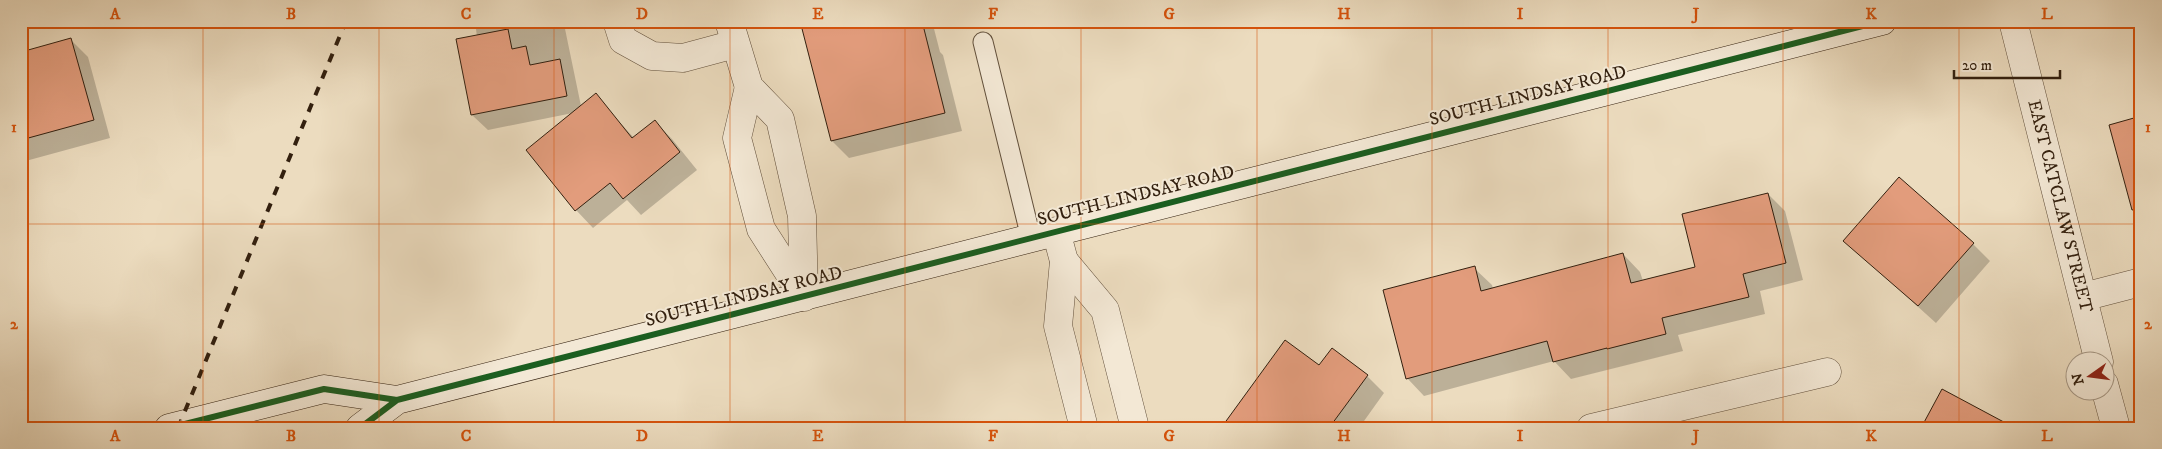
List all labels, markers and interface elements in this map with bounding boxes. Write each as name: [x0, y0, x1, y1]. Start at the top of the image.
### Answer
text: A: [109, 4, 121, 24]
text: B: [286, 4, 296, 24]
text: C: [461, 4, 471, 24]
text: D: [636, 4, 648, 24]
text: E: [812, 4, 824, 24]
text: F: [988, 4, 998, 24]
text: G: [1163, 4, 1175, 24]
text: H: [1337, 4, 1351, 24]
text: I: [1517, 4, 1524, 24]
text: J: [1691, 4, 1700, 24]
text: K: [1865, 4, 1877, 24]
text: L: [2041, 4, 2053, 24]
scale bar: [1954, 48, 2061, 80]
text: 20 m: [1962, 56, 1992, 75]
street label: SOUTH LINDSAY ROAD: [1427, 61, 1629, 131]
street label: EAST CATCLAW STREET: [2022, 98, 2097, 315]
text: 1: [11, 117, 17, 137]
text: 1: [2145, 117, 2151, 137]
street label: SOUTH LINDSAY ROAD: [1035, 161, 1237, 231]
street label: SOUTH LINDSAY ROAD: [643, 262, 845, 332]
text: 2: [10, 314, 19, 334]
text: 2: [2144, 314, 2153, 334]
north arrow: [2064, 352, 2114, 402]
text: N: [2068, 371, 2088, 387]
text: A: [109, 426, 121, 446]
text: B: [286, 426, 296, 446]
text: C: [461, 426, 471, 446]
text: D: [636, 426, 648, 446]
text: E: [812, 426, 824, 446]
text: F: [988, 426, 998, 446]
text: G: [1163, 426, 1175, 446]
text: H: [1337, 426, 1351, 446]
text: I: [1517, 426, 1524, 446]
text: J: [1691, 426, 1700, 446]
text: K: [1865, 426, 1877, 446]
text: L: [2041, 426, 2053, 446]

